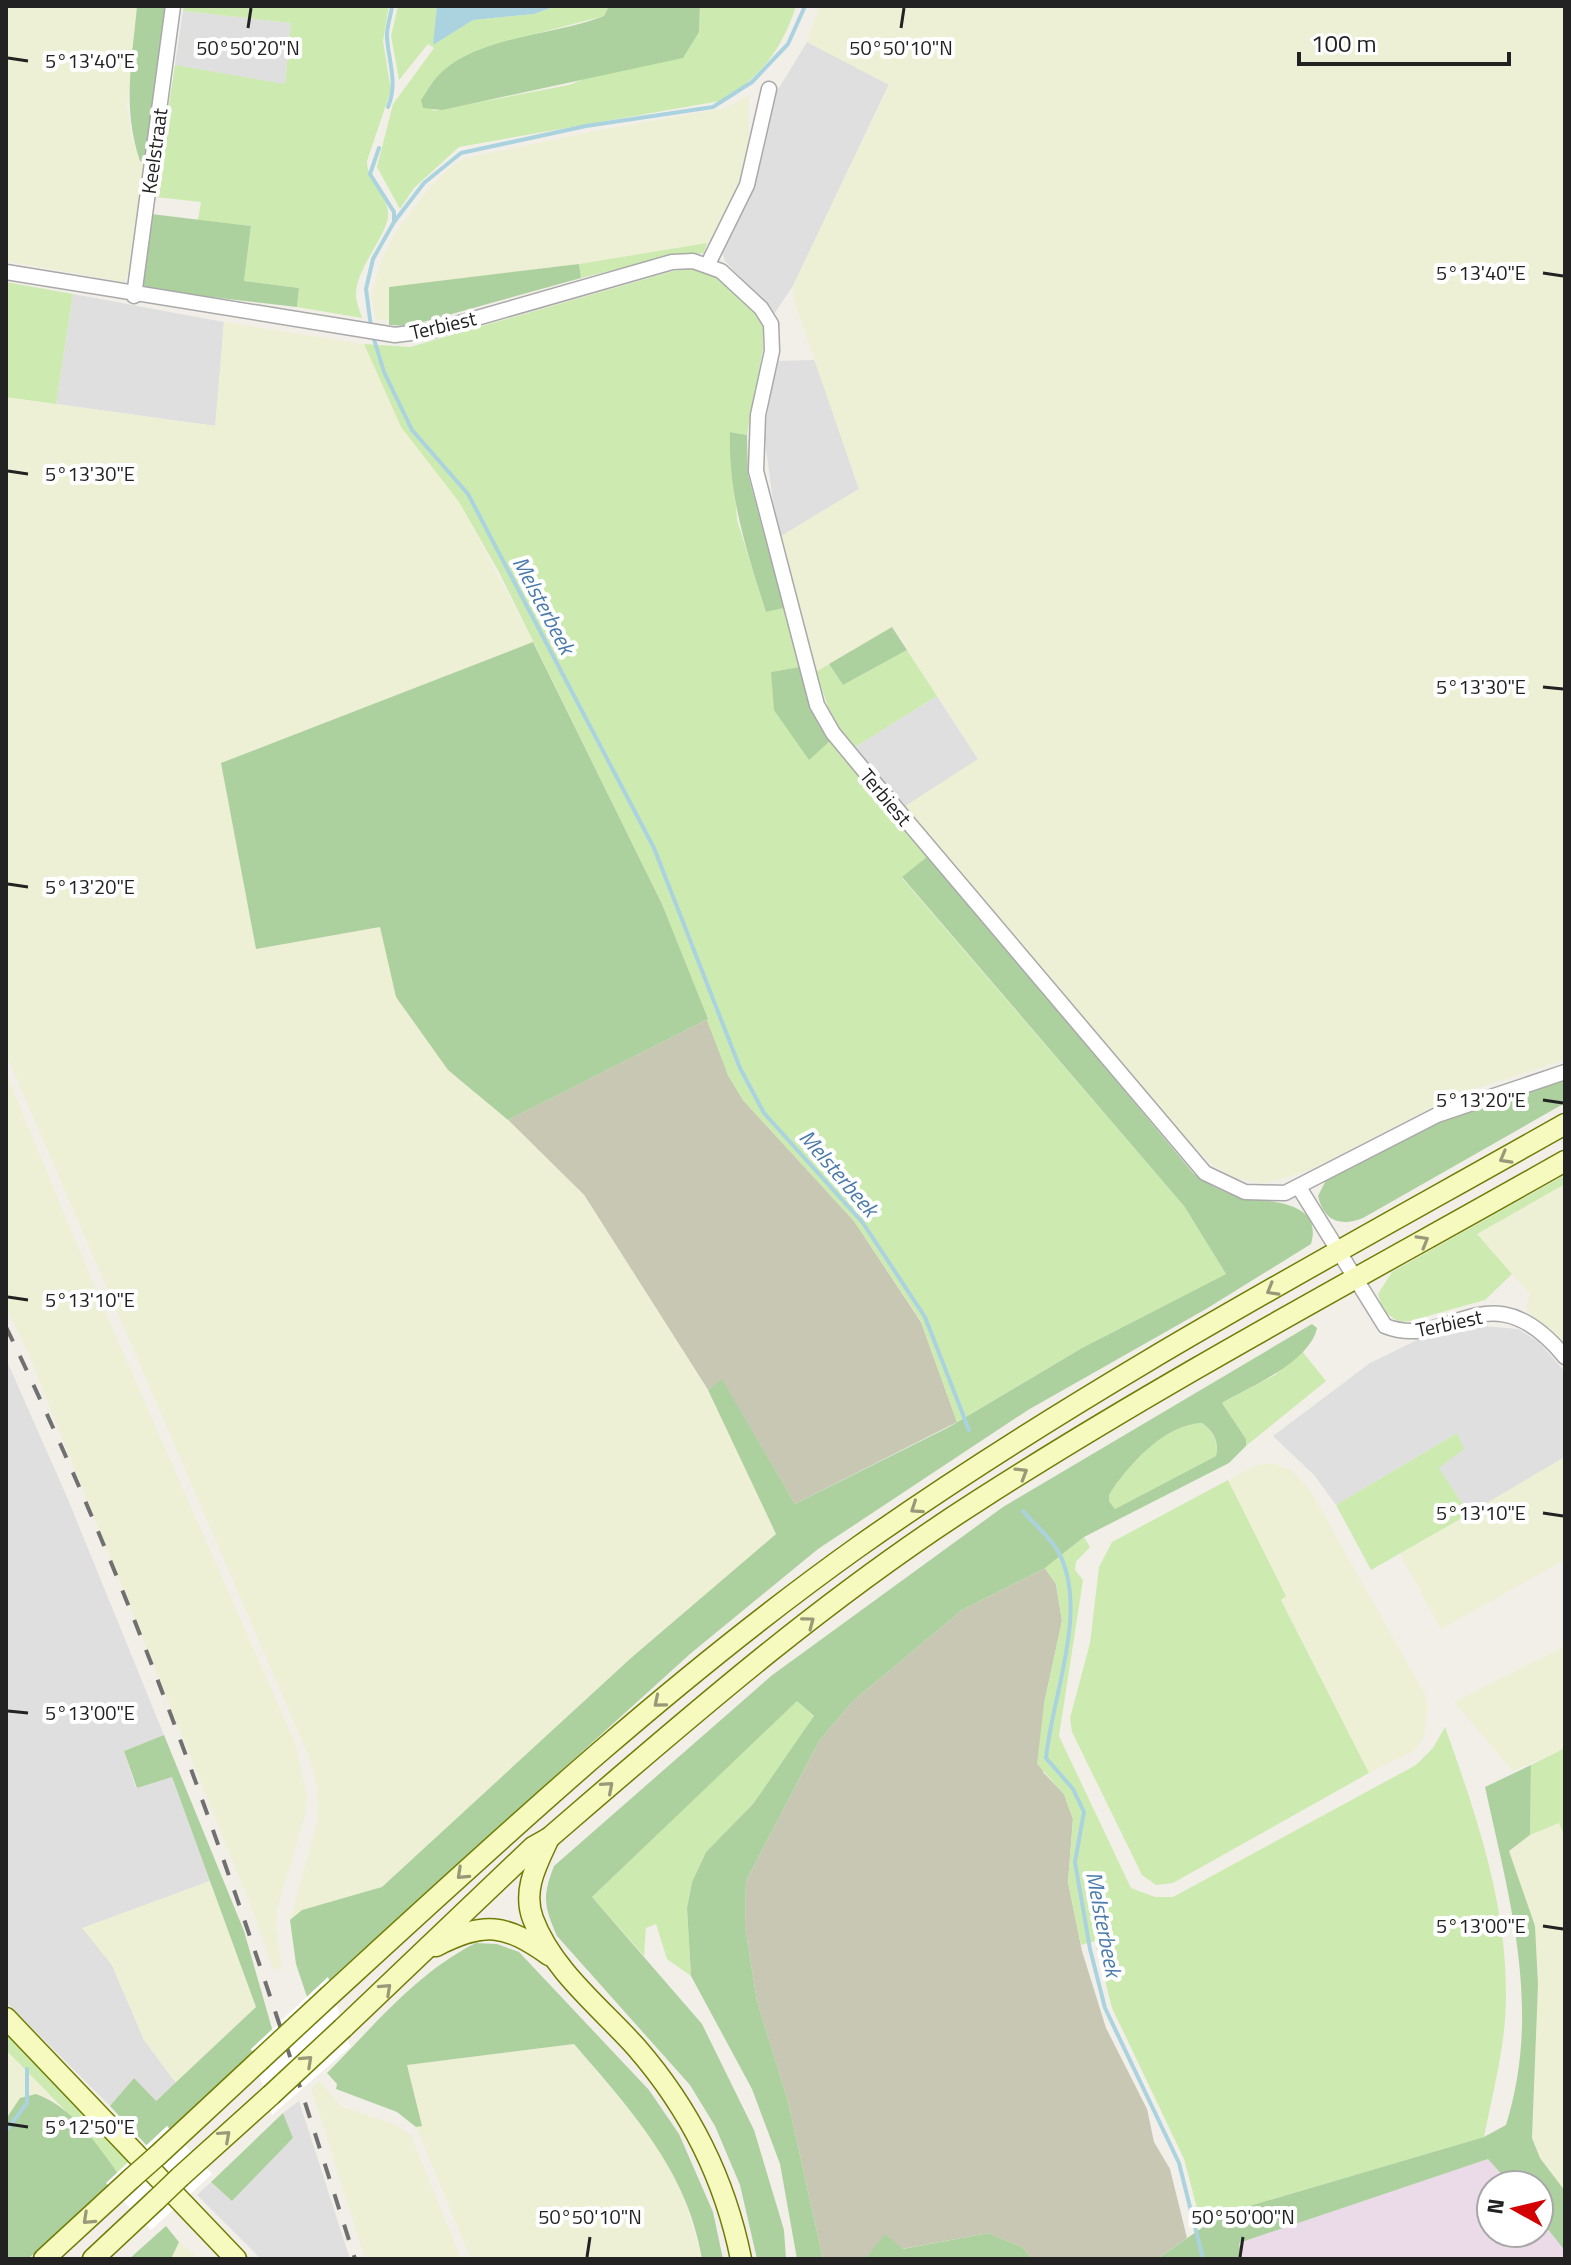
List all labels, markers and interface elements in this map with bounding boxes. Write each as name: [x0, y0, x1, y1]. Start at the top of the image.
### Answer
scale bar: [1299, 16, 1509, 66]
text: 100 m: [1311, 25, 1377, 61]
text: 50°50'20"N: [196, 32, 300, 63]
text: 50°50'10"N: [849, 32, 953, 63]
text: 5°13'40"E: [45, 45, 135, 76]
street label: Keelstraat: [133, 106, 175, 196]
text: 5°13'40"E: [1436, 257, 1526, 288]
street label: Terbiest: [407, 302, 479, 348]
text: 5°13'30"E: [45, 458, 135, 489]
water label: Melsterbeek: [504, 550, 585, 662]
text: 5°13'30"E: [1436, 671, 1526, 702]
street label: Terbiest: [853, 761, 919, 833]
text: 5°13'20"E: [45, 871, 135, 902]
text: 5°13'20"E: [1436, 1084, 1526, 1115]
water label: Melsterbeek: [791, 1122, 888, 1226]
one-way arrow: [1500, 1148, 1514, 1164]
one-way arrow: [1415, 1235, 1429, 1251]
one-way arrow: [1266, 1280, 1280, 1296]
text: 5°13'10"E: [45, 1284, 135, 1315]
street label: Terbiest: [1413, 1301, 1485, 1345]
one-way arrow: [1013, 1468, 1028, 1483]
text: 5°13'10"E: [1436, 1497, 1526, 1528]
one-way arrow: [910, 1498, 924, 1513]
one-way arrow: [800, 1617, 814, 1631]
one-way arrow: [654, 1692, 669, 1707]
text: 5°13'00"E: [45, 1697, 135, 1728]
one-way arrow: [599, 1782, 613, 1797]
one-way arrow: [457, 1865, 472, 1879]
water label: Melsterbeek: [1077, 1868, 1131, 1982]
text: 5°13'00"E: [1436, 1910, 1526, 1941]
one-way arrow: [377, 1983, 391, 1998]
one-way arrow: [298, 2056, 312, 2071]
text: 5°12'50"E: [45, 2111, 135, 2142]
one-way arrow: [216, 2131, 231, 2146]
north arrow: [1475, 2169, 1555, 2249]
text: N: [1477, 2196, 1513, 2216]
text: 50°50'10"N: [538, 2201, 642, 2232]
text: 50°50'00"N: [1191, 2201, 1295, 2232]
one-way arrow: [83, 2209, 98, 2223]

